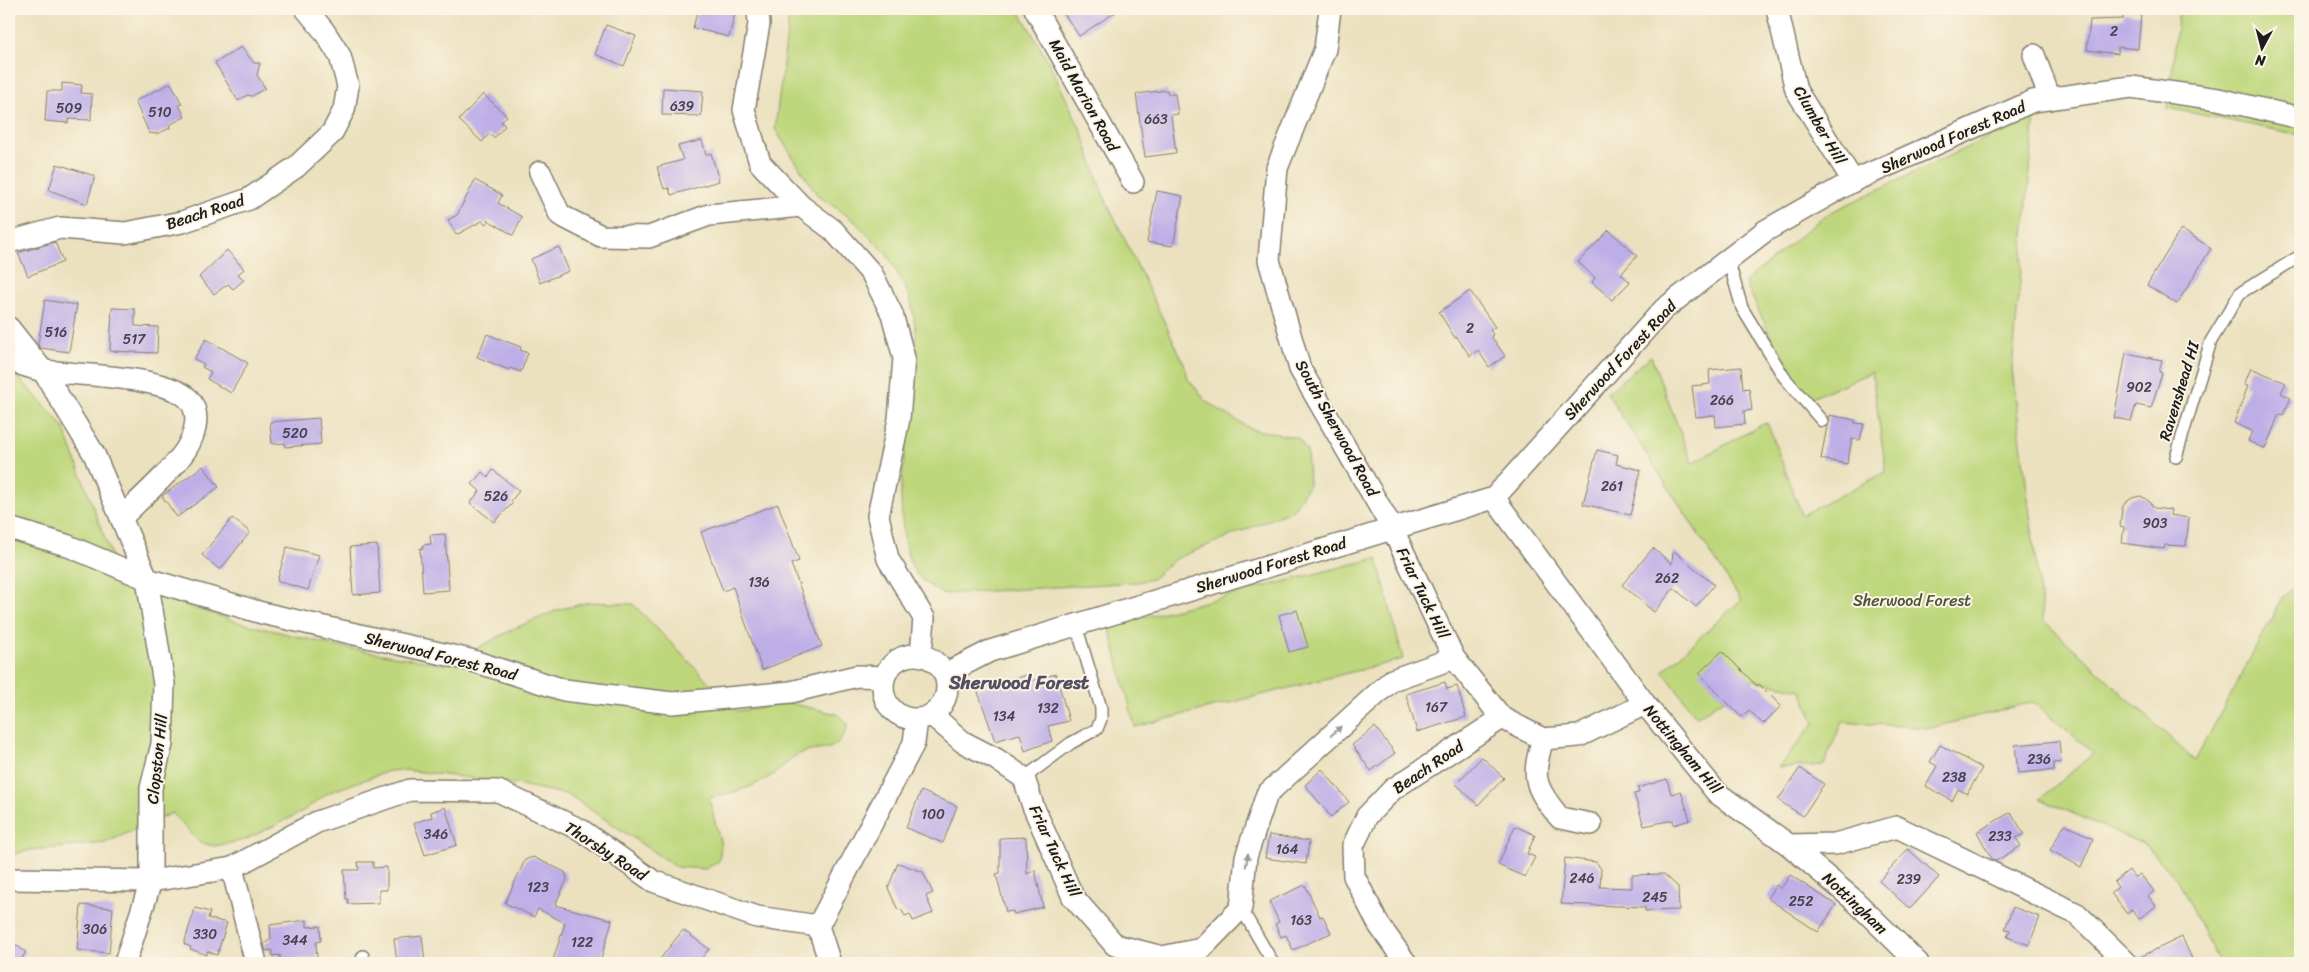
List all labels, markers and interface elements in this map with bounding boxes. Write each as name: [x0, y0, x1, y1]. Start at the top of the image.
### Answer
house number: 2: [2110, 19, 2118, 44]
north arrow: [2236, 22, 2286, 72]
street label: Maid Marion Road: [1041, 33, 1128, 158]
text: N: [2254, 47, 2268, 74]
street label: Clumber Hill: [1786, 80, 1855, 171]
street label: Sherwood Forest Road: [1876, 91, 2032, 182]
house number: 639: [670, 94, 695, 119]
house number: 509: [56, 96, 82, 121]
house number: 510: [148, 100, 172, 125]
house number: 663: [1144, 107, 1168, 132]
street label: Beach Road: [162, 185, 249, 238]
street label: Sherwood Forest Road: [1556, 292, 1685, 427]
house number: 2: [1466, 316, 1474, 341]
house number: 516: [45, 320, 67, 345]
house number: 517: [123, 327, 146, 352]
street label: Ravenshead HI: [2150, 336, 2208, 444]
street label: South Sherwood Road: [1287, 354, 1388, 503]
house number: 902: [2126, 375, 2152, 400]
house number: 266: [1710, 388, 1734, 413]
house number: 520: [282, 421, 308, 446]
house number: 261: [1601, 474, 1623, 499]
house number: 526: [484, 484, 508, 509]
house number: 903: [2142, 511, 2168, 536]
street label: Sherwood Forest Road: [1192, 528, 1351, 602]
street label: Friar Tuck Hill: [1388, 542, 1458, 645]
house number: 262: [1655, 566, 1679, 591]
house number: 136: [748, 570, 770, 595]
park label: Sherwood Forest: [1853, 586, 1971, 615]
street label: Sherwood Forest Road: [362, 623, 522, 689]
district label: Sherwood Forest: [948, 666, 1090, 699]
house number: 167: [1425, 695, 1448, 720]
house number: 132: [1037, 696, 1059, 721]
street label: Nottingham Hill: [1636, 697, 1730, 801]
house number: 134: [993, 704, 1015, 729]
street label: Clopston Hill: [138, 712, 176, 805]
one-way arrow: [1329, 725, 1341, 737]
street label: Beach Road: [1386, 731, 1471, 802]
house number: 236: [2027, 747, 2051, 772]
house number: 238: [1942, 765, 1967, 790]
street label: Friar Tuck Hill: [1021, 800, 1089, 903]
house number: 100: [921, 802, 945, 827]
street label: Thorsby Road: [559, 813, 655, 890]
house number: 346: [424, 822, 448, 847]
house number: 233: [1988, 824, 2012, 849]
house number: 164: [1276, 837, 1299, 862]
one-way arrow: [1243, 852, 1251, 868]
street label: Nottingham: [1815, 864, 1895, 942]
house number: 246: [1570, 866, 1594, 891]
house number: 239: [1897, 867, 1922, 892]
house number: 123: [527, 875, 549, 900]
house number: 245: [1642, 885, 1668, 910]
house number: 252: [1789, 889, 1813, 914]
house number: 163: [1290, 908, 1312, 933]
house number: 306: [83, 917, 107, 942]
house number: 330: [193, 922, 217, 947]
house number: 344: [282, 928, 308, 953]
house number: 122: [571, 930, 593, 955]

